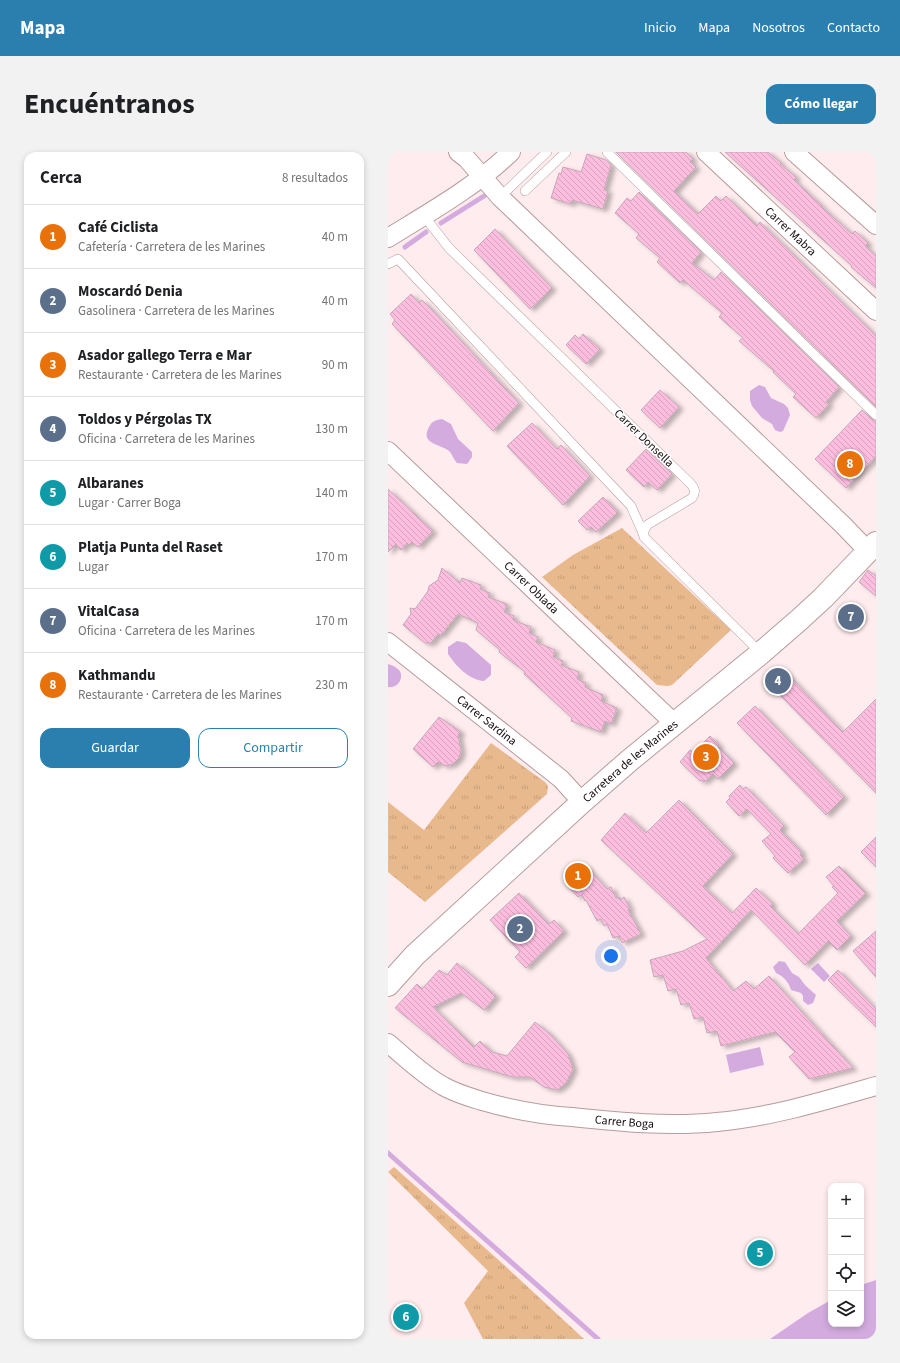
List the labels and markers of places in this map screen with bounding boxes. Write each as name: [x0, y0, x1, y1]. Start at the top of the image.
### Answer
pin: 8: [837, 449, 863, 479]
pin: 7: [838, 602, 864, 632]
pin: 4: [765, 666, 791, 696]
pin: 3: [693, 742, 719, 772]
pin: 1: [565, 861, 591, 891]
pin: 2: [507, 914, 533, 944]
pin: 5: [747, 1238, 773, 1268]
pin: 6: [393, 1302, 419, 1332]

